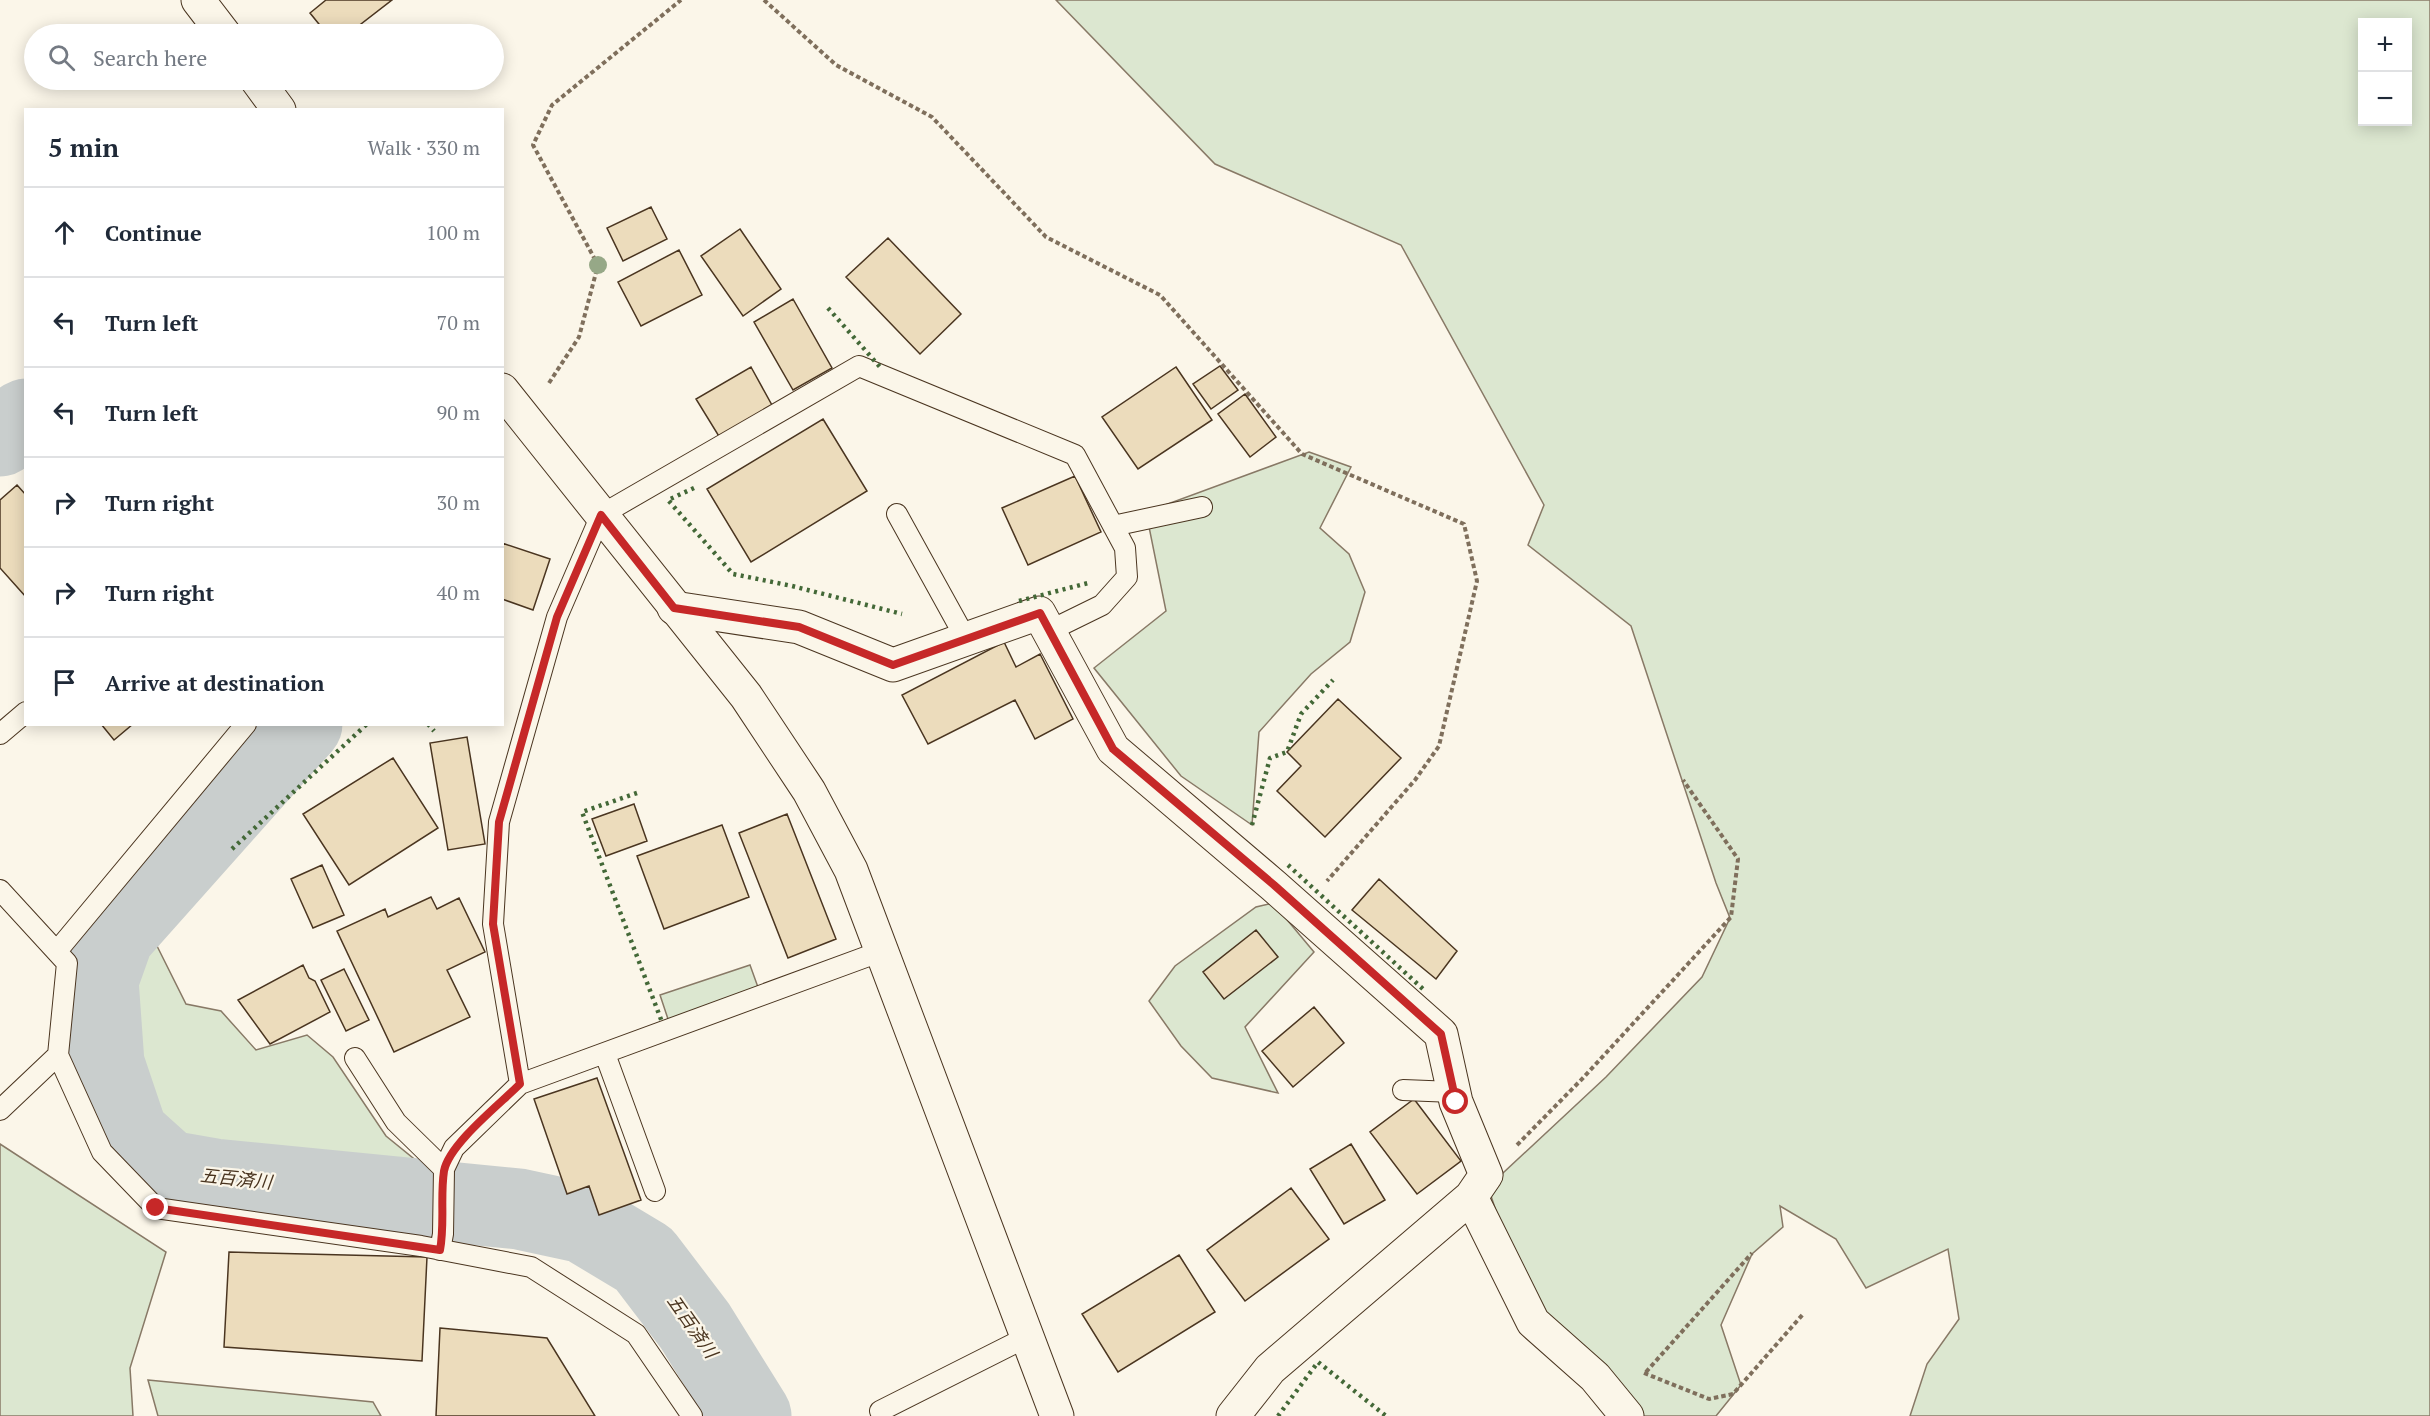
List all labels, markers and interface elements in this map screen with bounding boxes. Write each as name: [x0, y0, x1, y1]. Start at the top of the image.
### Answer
map controls: [2358, 18, 2412, 126]
button: +: [2358, 18, 2412, 72]
search box: [24, 24, 504, 90]
icon: search: [45, 41, 78, 74]
text: Search here: [93, 43, 207, 72]
button: −: [2358, 72, 2412, 126]
text: 5 min: [48, 130, 119, 164]
text: Walk · 330 m: [368, 134, 480, 161]
icon: ahead: [48, 216, 81, 249]
text: Continue: [105, 218, 202, 247]
text: 100 m: [426, 219, 480, 246]
icon: left: [48, 306, 81, 339]
text: Turn left: [105, 308, 198, 337]
text: 70 m: [437, 309, 480, 336]
icon: left: [48, 396, 81, 429]
text: Turn left: [105, 398, 198, 427]
text: 90 m: [437, 399, 480, 426]
icon: right: [48, 486, 81, 519]
text: Turn right: [105, 488, 214, 517]
text: 30 m: [437, 489, 480, 516]
icon: right: [48, 576, 81, 609]
text: Turn right: [105, 578, 214, 607]
text: 40 m: [437, 579, 480, 606]
icon: arrive: [48, 666, 81, 699]
text: Arrive at destination: [105, 668, 324, 697]
route start: [1442, 1088, 1468, 1114]
water label: 五百済川: [199, 1162, 275, 1194]
route end: [142, 1194, 168, 1220]
water label: 五百済川: [663, 1290, 725, 1364]

